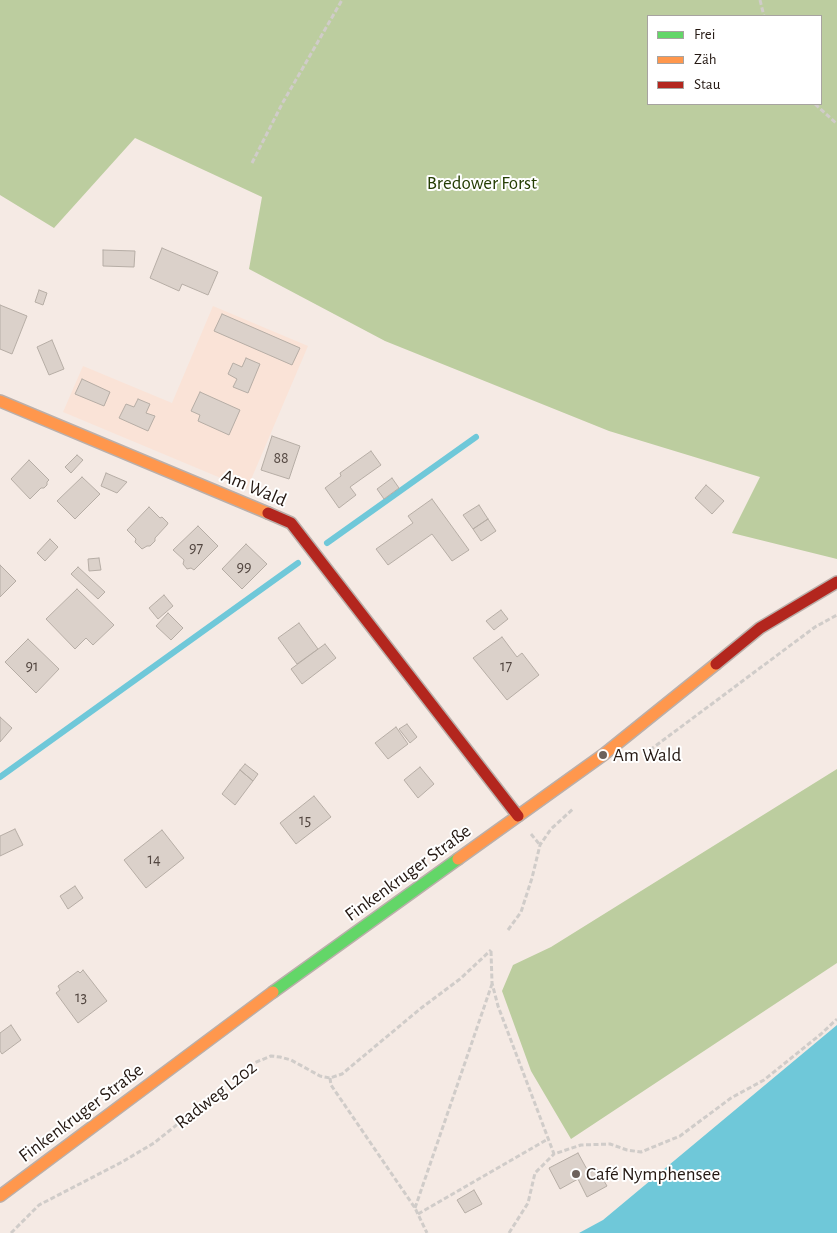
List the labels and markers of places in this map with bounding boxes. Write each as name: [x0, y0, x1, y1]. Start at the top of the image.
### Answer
place label: Am Wald: [613, 744, 681, 766]
marker: Am Wald: [597, 749, 609, 761]
place label: Café Nymphensee: [586, 1163, 720, 1185]
marker: Café Nymphensee: [570, 1168, 582, 1180]

